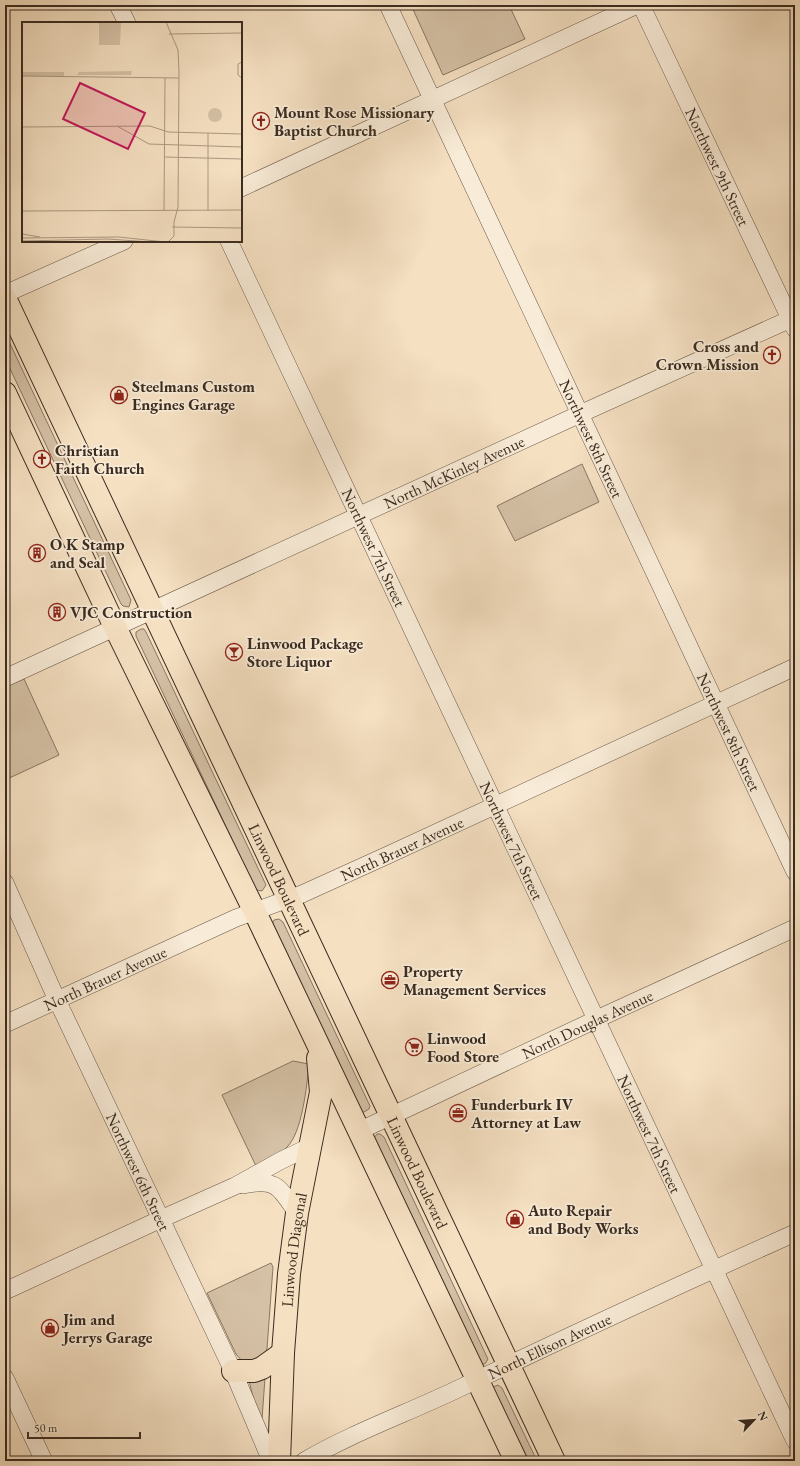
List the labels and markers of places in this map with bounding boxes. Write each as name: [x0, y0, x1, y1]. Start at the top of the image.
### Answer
place label: Mount Rose Missionary Baptist Church: [274, 102, 435, 141]
church icon: Mount Rose Missionary Baptist Church: [251, 111, 271, 131]
place label: Cross and Crown Mission: [656, 336, 759, 375]
church icon: Cross and Crown Mission: [762, 345, 782, 365]
place label: Steelmans Custom Engines Garage: [132, 376, 255, 415]
shop icon: Steelmans Custom Engines Garage: [109, 385, 129, 405]
place label: Christian Faith Church: [55, 440, 145, 479]
church icon: Christian Faith Church: [32, 449, 52, 469]
place label: O K Stamp and Seal: [50, 534, 125, 573]
building icon: O K Stamp and Seal: [27, 543, 47, 563]
building icon: VJC Construction: [47, 602, 67, 622]
place label: VJC Construction: [70, 602, 192, 623]
place label: Linwood Package Store Liquor: [247, 633, 364, 672]
bar icon: Linwood Package Store Liquor: [224, 642, 244, 662]
place label: Property Management Services: [403, 961, 546, 1000]
office icon: Property Management Services: [380, 970, 400, 990]
place label: Linwood Food Store: [427, 1028, 499, 1067]
supermarket icon: Linwood Food Store: [404, 1037, 424, 1057]
place label: Funderburk IV Attorney at Law: [470, 1094, 581, 1133]
office icon: Funderburk IV Attorney at Law: [448, 1103, 468, 1123]
place label: Auto Repair and Body Works: [527, 1200, 639, 1239]
shop icon: Auto Repair and Body Works: [505, 1209, 525, 1229]
place label: Jim and Jerrys Garage: [61, 1309, 153, 1348]
shop icon: Jim and Jerrys Garage: [40, 1318, 60, 1338]

